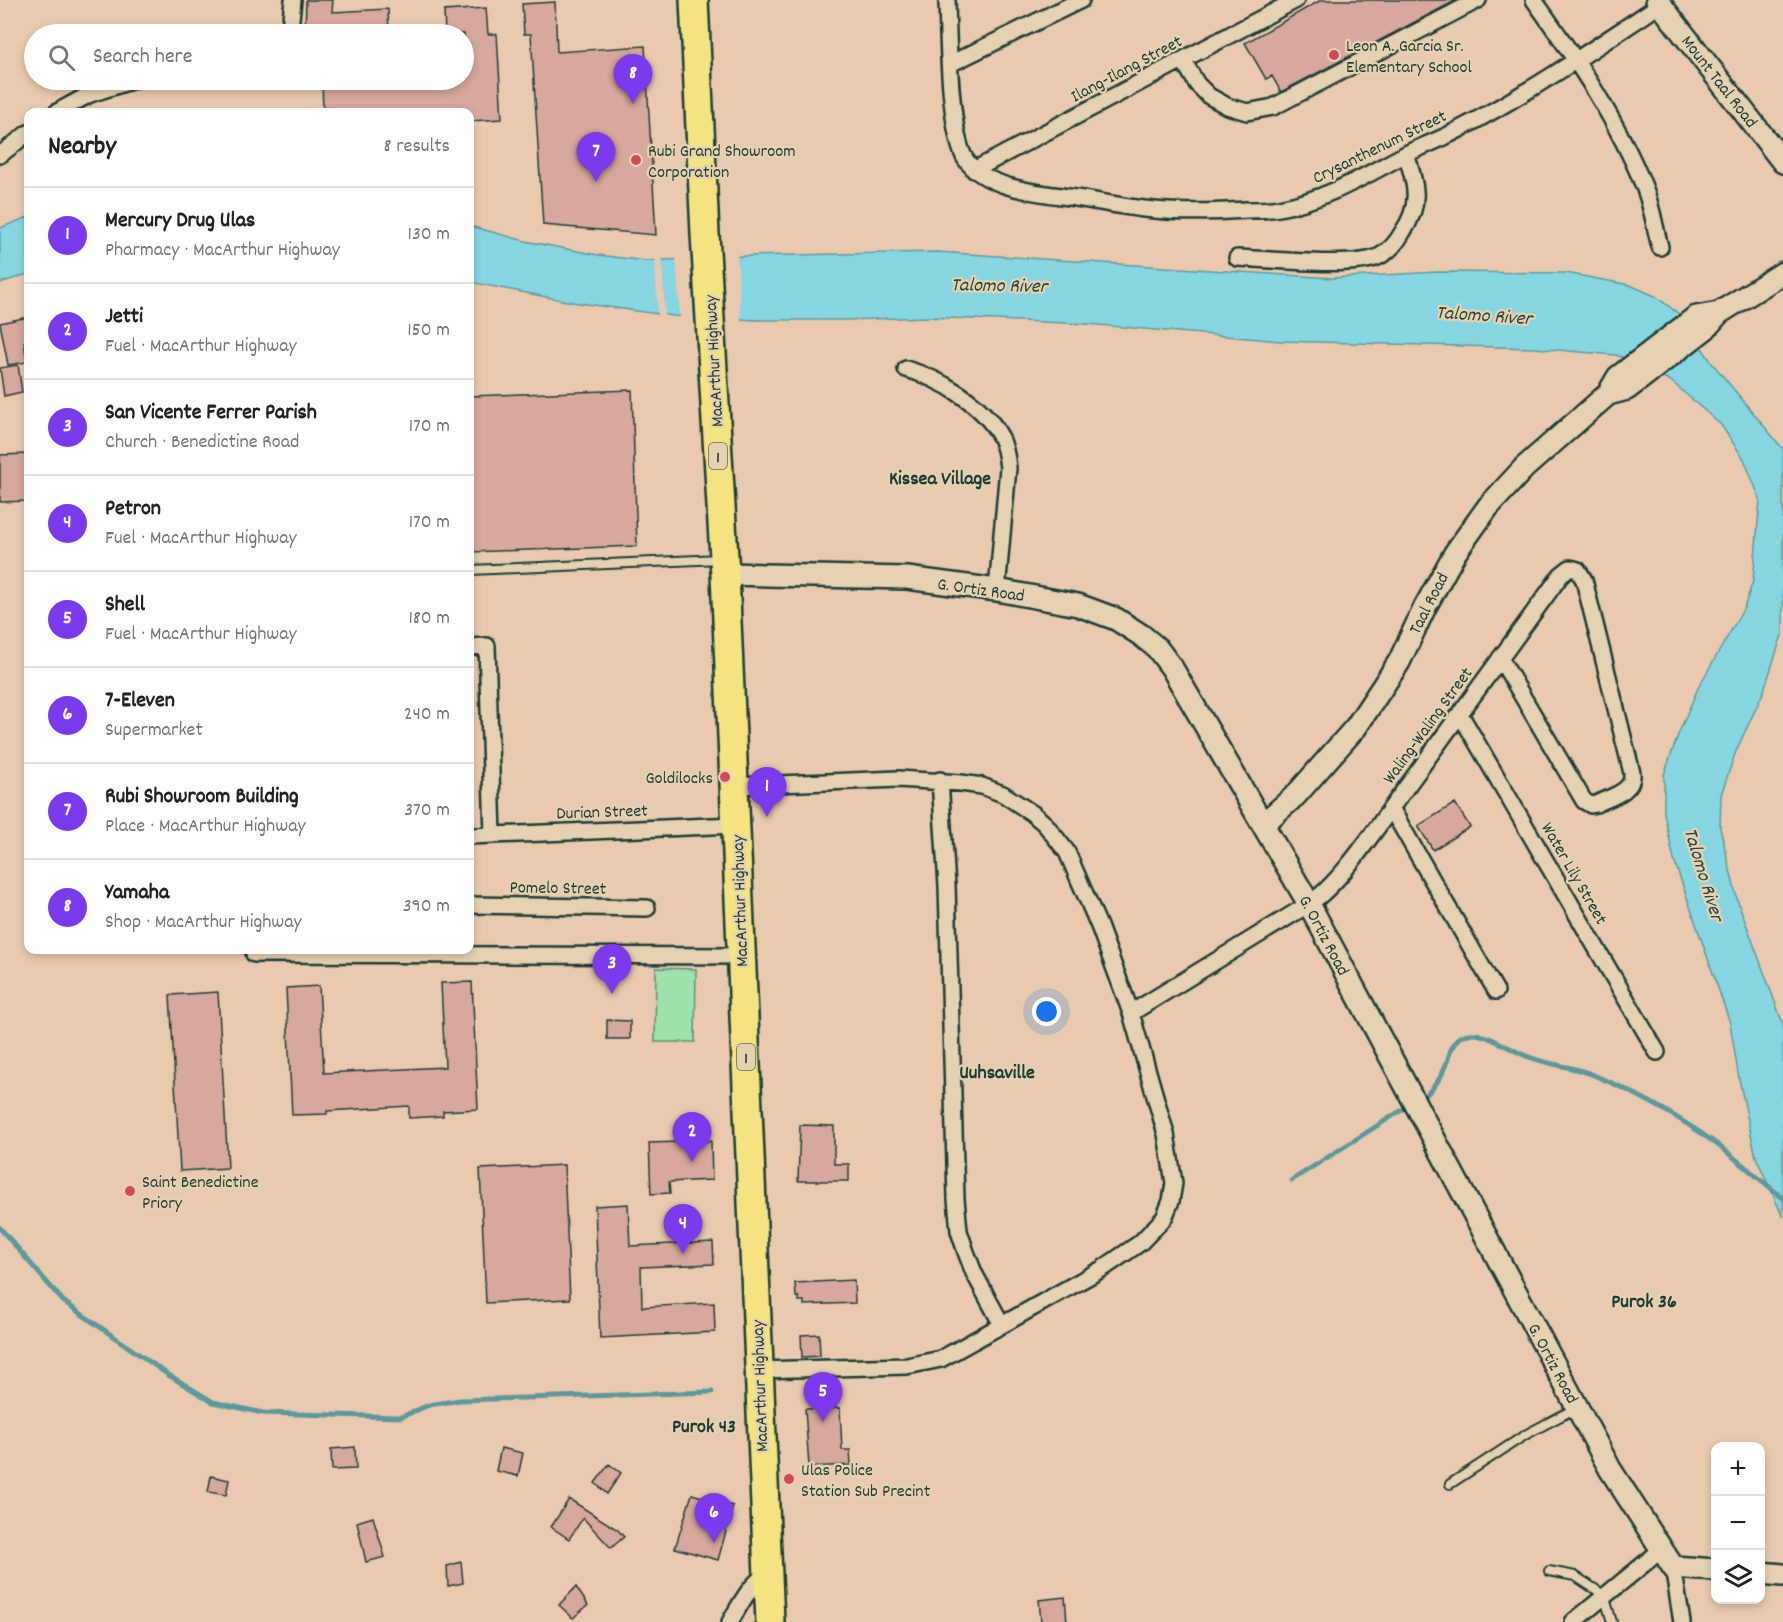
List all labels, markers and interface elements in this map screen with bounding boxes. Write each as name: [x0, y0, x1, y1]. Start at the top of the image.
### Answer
search box: [24, 24, 474, 90]
street label: Ilang-Ilang Street: [1067, 30, 1188, 110]
street label: Mount Taal Road: [1674, 31, 1762, 134]
place label: Leon A. Garcia Sr. Elementary School: [1346, 35, 1473, 81]
icon: search: [45, 41, 78, 74]
text: Search here: [93, 42, 192, 73]
marker: Leon A. Garcia Sr. Elementary School: [1327, 48, 1341, 62]
pin: 8: [614, 54, 652, 104]
street label: Crysanthenum Street: [1309, 105, 1452, 192]
text: Nearby: [48, 129, 116, 166]
pin: 7: [576, 132, 616, 182]
text: 8 results: [384, 133, 450, 161]
place label: Rubi Grand Showroom Corporation: [648, 140, 796, 186]
marker: Rubi Grand Showroom Corporation: [629, 153, 643, 167]
text: Mercury Drug Ulas: [105, 206, 255, 237]
text: 1: [65, 221, 70, 249]
text: 130 m: [408, 221, 450, 249]
text: Pharmacy · MacArthur Highway: [105, 237, 340, 265]
water label: Talomo River: [951, 272, 1050, 302]
street label: MacArthur Highway: [700, 294, 731, 428]
water label: Talomo River: [1435, 300, 1535, 334]
text: Jetti: [105, 302, 143, 333]
text: 2: [63, 317, 72, 345]
text: 150 m: [407, 317, 450, 345]
text: Fuel · MacArthur Highway: [105, 333, 297, 361]
text: San Vicente Ferrer Parish: [105, 398, 317, 429]
text: 3: [63, 413, 72, 441]
text: 170 m: [409, 413, 450, 441]
text: Church · Benedictine Road: [105, 429, 299, 457]
road number: 1: [709, 443, 727, 469]
district label: Kissea Village: [889, 466, 991, 494]
text: Petron: [105, 494, 161, 525]
text: 4: [63, 509, 72, 537]
text: 170 m: [409, 509, 450, 537]
text: Fuel · MacArthur Highway: [105, 525, 297, 553]
street label: Taal Road: [1404, 569, 1456, 639]
street label: G. Ortiz Road: [935, 573, 1026, 610]
text: Shell: [105, 590, 145, 621]
text: 5: [63, 605, 72, 633]
text: 180 m: [408, 605, 450, 633]
text: Fuel · MacArthur Highway: [105, 621, 297, 649]
street label: Waling-Waling Street: [1378, 663, 1480, 790]
text: 7-Eleven: [105, 686, 175, 717]
text: 6: [63, 701, 72, 729]
text: 240 m: [404, 701, 450, 729]
text: Supermarket: [105, 717, 203, 745]
place label: Goldilocks: [645, 767, 713, 792]
pin: 1: [748, 768, 786, 817]
marker: Goldilocks: [718, 770, 732, 784]
text: Rubi Showroom Building: [105, 782, 299, 813]
text: 7: [64, 797, 71, 825]
text: 370 m: [404, 797, 450, 825]
street label: Durian Street: [556, 799, 649, 828]
text: Place · MacArthur Highway: [105, 813, 306, 841]
street label: Water Lily Street: [1533, 819, 1612, 930]
water label: Talomo River: [1675, 825, 1730, 927]
street label: MacArthur Highway: [727, 834, 756, 967]
street label: Pomelo Street: [509, 876, 607, 903]
text: Yamaha: [105, 878, 169, 909]
street label: G. Ortiz Road: [1291, 892, 1354, 981]
text: 8: [63, 893, 72, 921]
text: 390 m: [403, 893, 450, 921]
text: Shop · MacArthur Highway: [105, 909, 302, 937]
pin: 3: [592, 944, 632, 994]
your location: [1032, 997, 1061, 1026]
road number: 1: [737, 1044, 755, 1070]
district label: Uuhsaville: [959, 1060, 1035, 1088]
pin: 2: [672, 1112, 712, 1162]
place label: Saint Benedictine Priory: [142, 1171, 259, 1217]
marker: Saint Benedictine Priory: [123, 1184, 137, 1198]
pin: 4: [664, 1204, 702, 1254]
district label: Purok 36: [1611, 1289, 1677, 1317]
street label: MacArthur Highway: [747, 1319, 776, 1452]
street label: G. Ortiz Road: [1520, 1320, 1583, 1409]
pin: 5: [804, 1372, 842, 1422]
district label: Purok 43: [672, 1414, 736, 1442]
map controls: [1711, 1442, 1765, 1604]
button: +: [1711, 1442, 1765, 1496]
place label: Ulas Police Station Sub Precint: [801, 1459, 931, 1505]
marker: Ulas Police Station Sub Precint: [782, 1472, 796, 1486]
pin: 6: [694, 1494, 734, 1543]
button: −: [1711, 1496, 1765, 1550]
button: layers: [1711, 1550, 1765, 1604]

